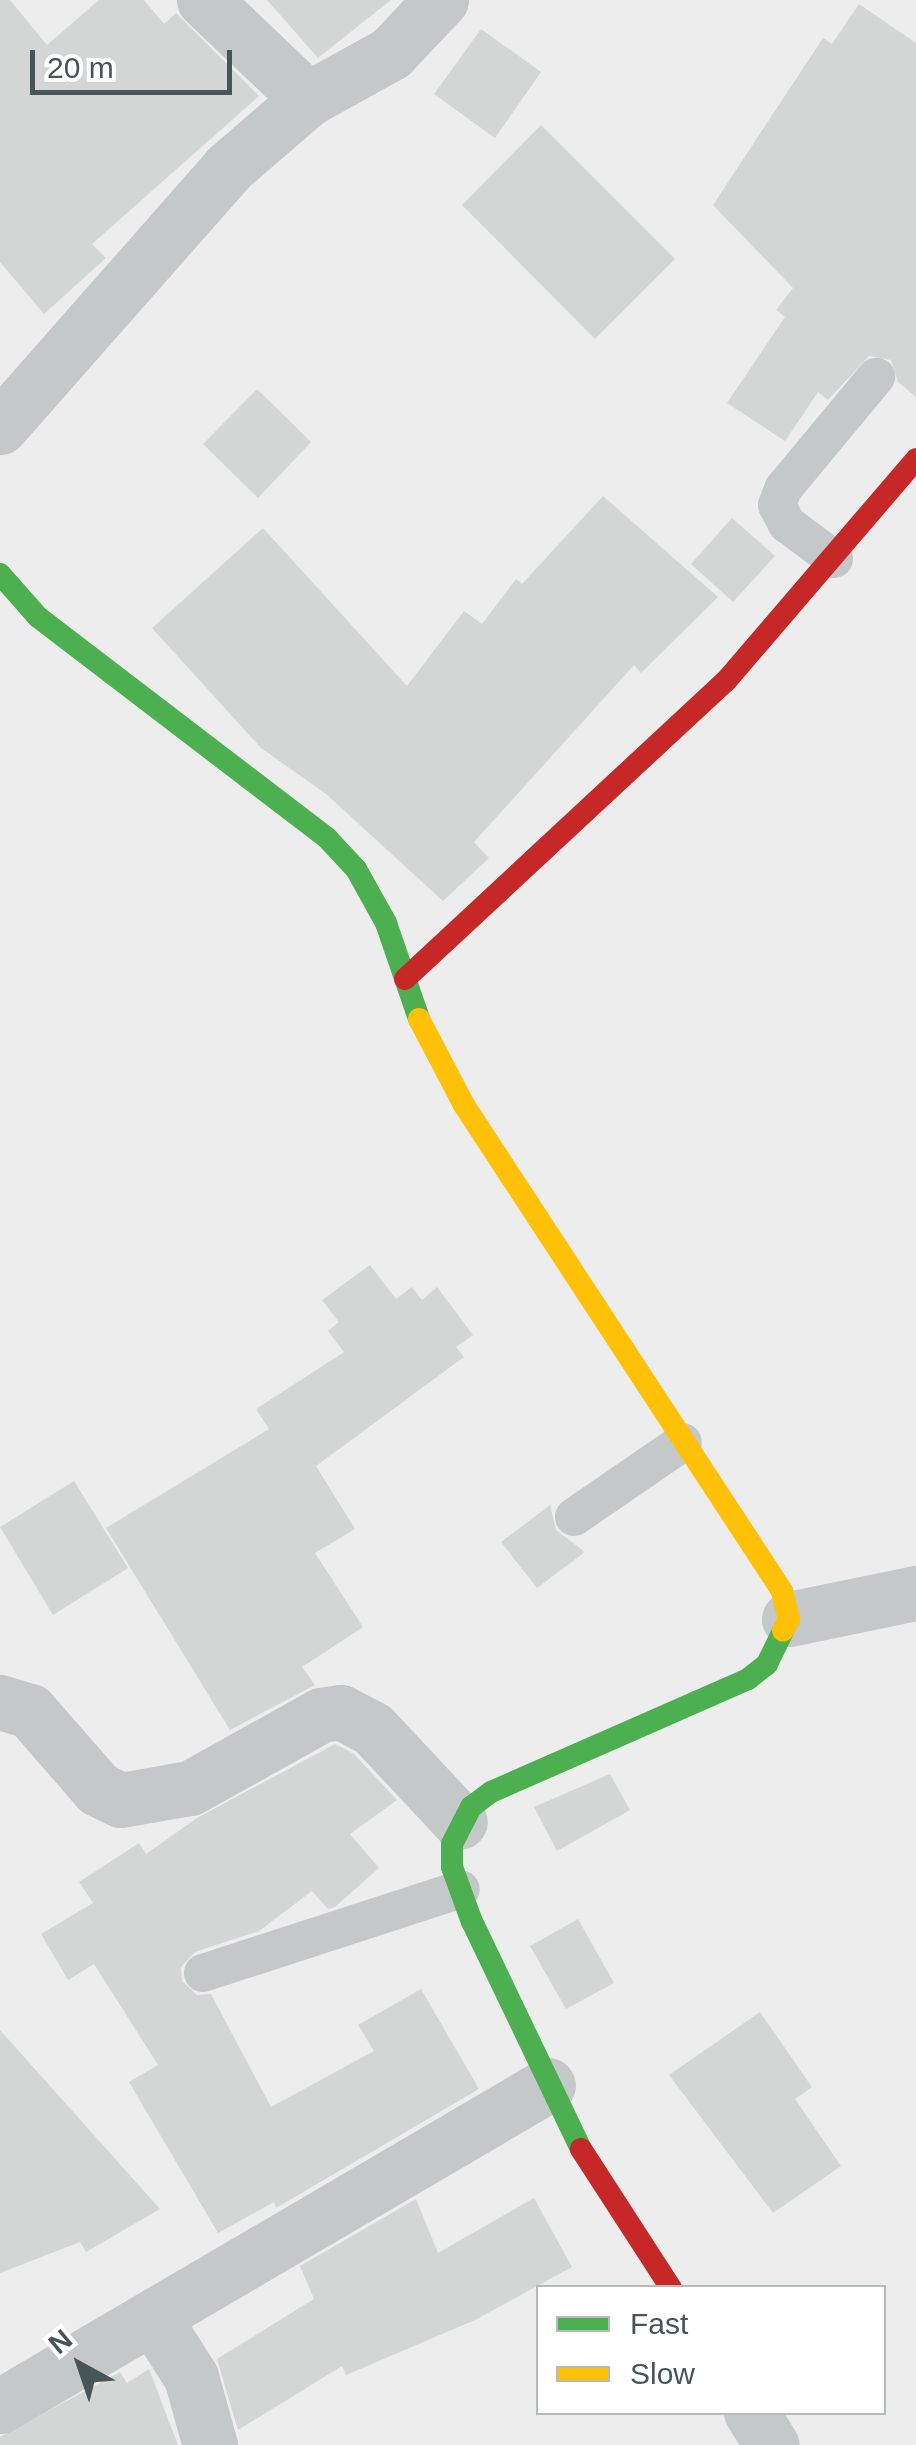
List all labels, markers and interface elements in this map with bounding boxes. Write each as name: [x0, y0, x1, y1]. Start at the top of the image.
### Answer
scale bar: [35, 30, 238, 92]
text: 20 m: [47, 51, 114, 84]
legend: [536, 2285, 886, 2415]
text: Fast: [630, 2307, 688, 2340]
north arrow: [30, 2315, 130, 2415]
text: N: [43, 2323, 78, 2360]
text: Slow: [630, 2357, 695, 2390]

